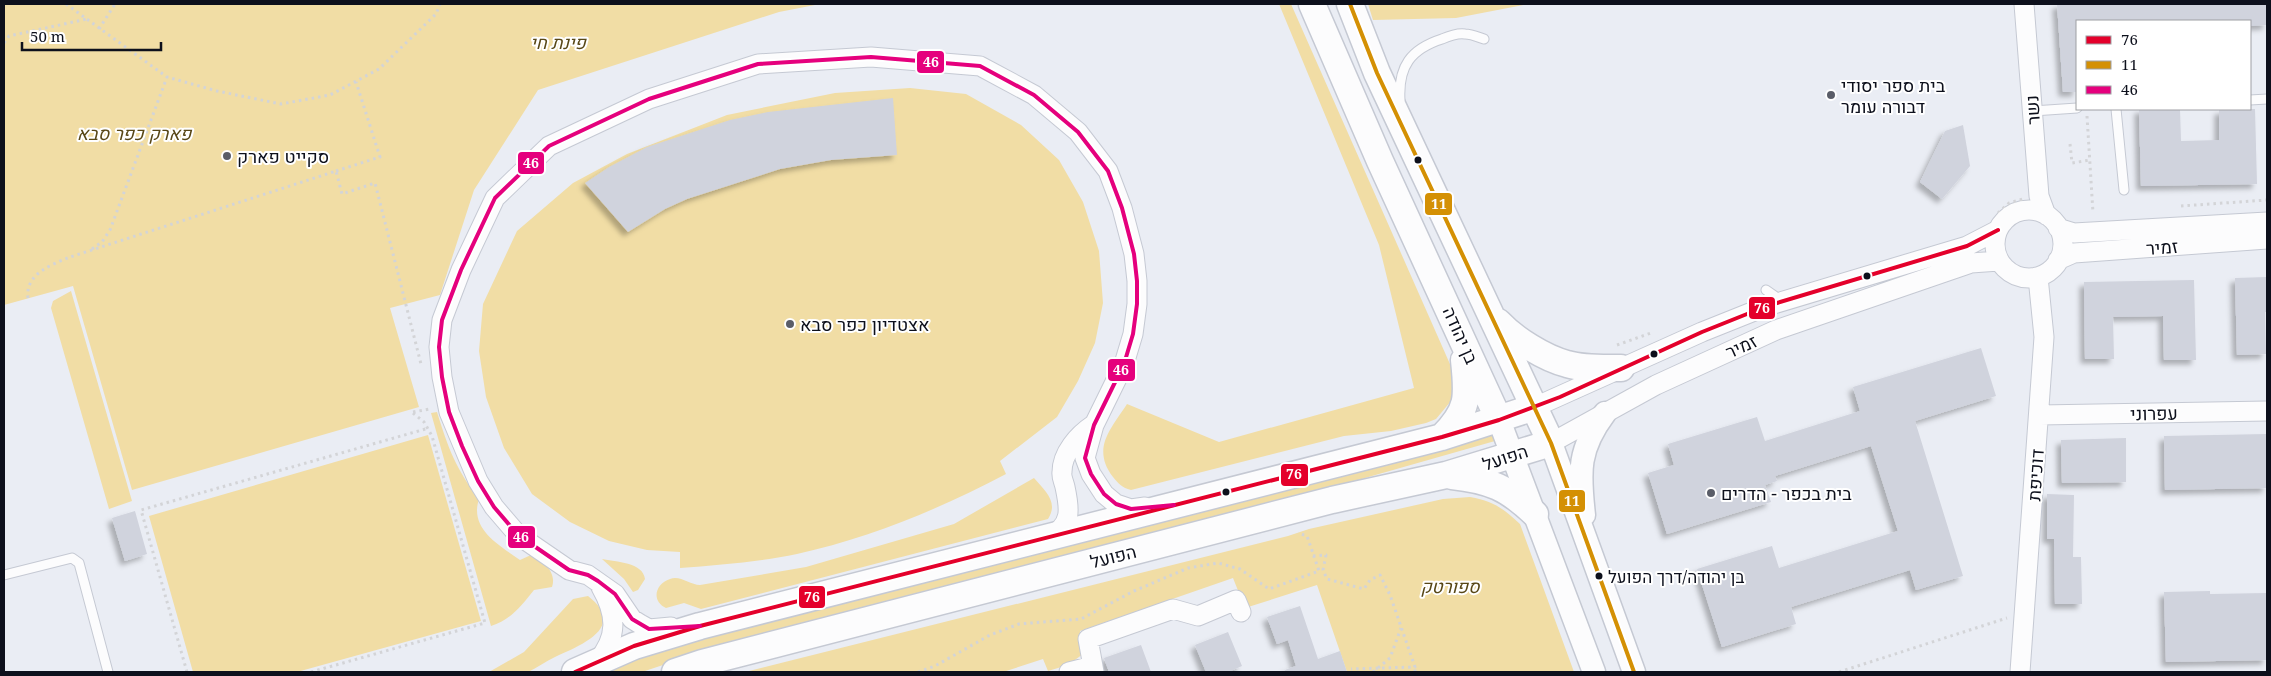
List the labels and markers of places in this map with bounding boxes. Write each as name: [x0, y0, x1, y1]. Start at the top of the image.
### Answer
place label: בית ספר יסודי דבורה עומר: [1841, 73, 1946, 118]
marker: בית ספר יסודי דבורה עומר: [1825, 89, 1837, 101]
place label: סקייט פארק: [237, 144, 329, 168]
marker: סקייט פארק: [221, 150, 233, 162]
unlabelled marker: [1413, 155, 1423, 165]
unlabelled marker: [1862, 271, 1872, 281]
place label: אצטדיון כפר סבא: [800, 312, 929, 336]
marker: אצטדיון כפר סבא: [784, 318, 796, 330]
unlabelled marker: [1649, 349, 1659, 359]
place label: בית בכפר - הדרים: [1721, 481, 1852, 505]
unlabelled marker: [1221, 487, 1231, 497]
marker: בית בכפר - הדרים: [1705, 487, 1717, 499]
place label: בן יהודה/דרך הפועל: [1608, 565, 1744, 588]
marker: בן יהודה/דרך הפועל: [1594, 571, 1604, 581]

